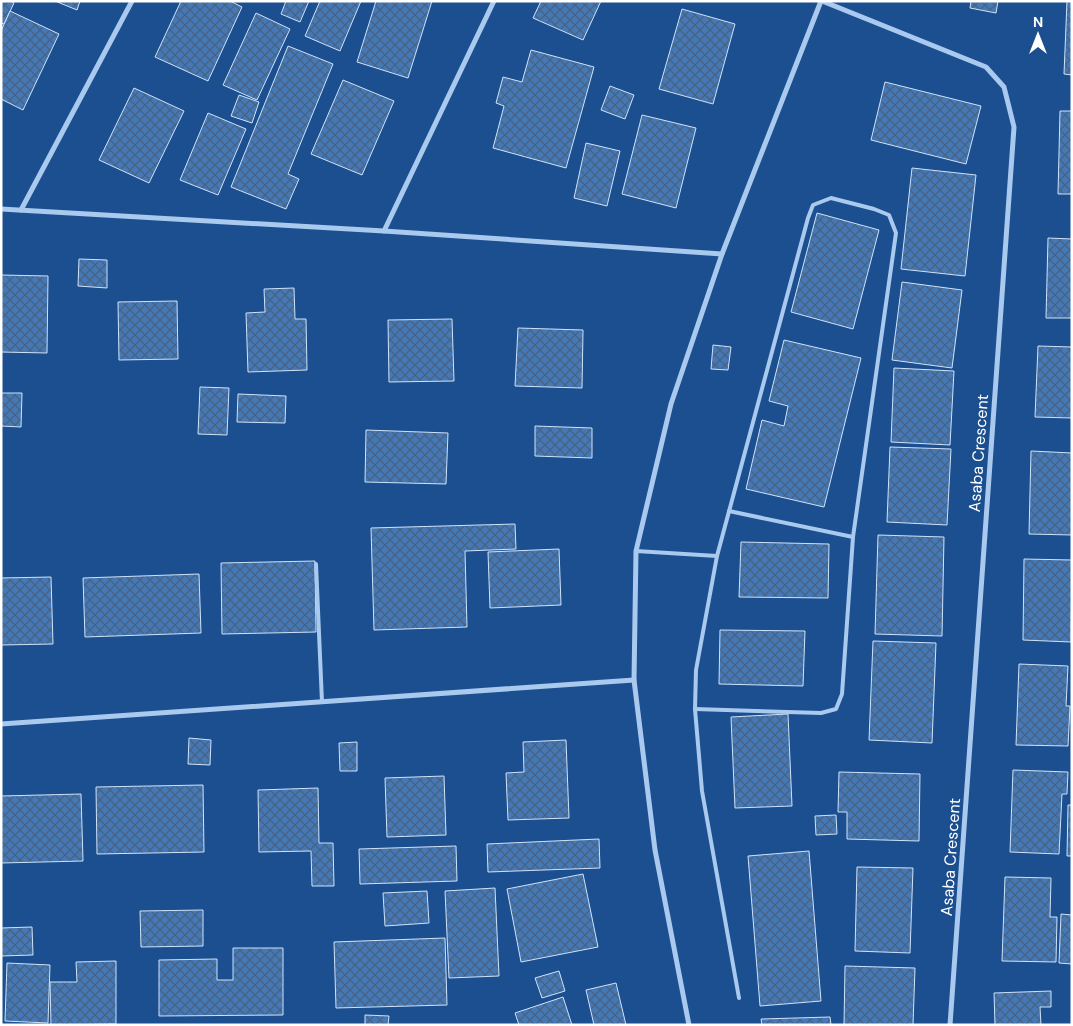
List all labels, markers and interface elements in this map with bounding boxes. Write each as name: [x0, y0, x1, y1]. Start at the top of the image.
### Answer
north arrow: [1013, 10, 1063, 60]
text: N: [1033, 13, 1043, 31]
street label: Asaba Crescent: [964, 393, 993, 513]
street label: Asaba Crescent: [936, 797, 965, 917]

